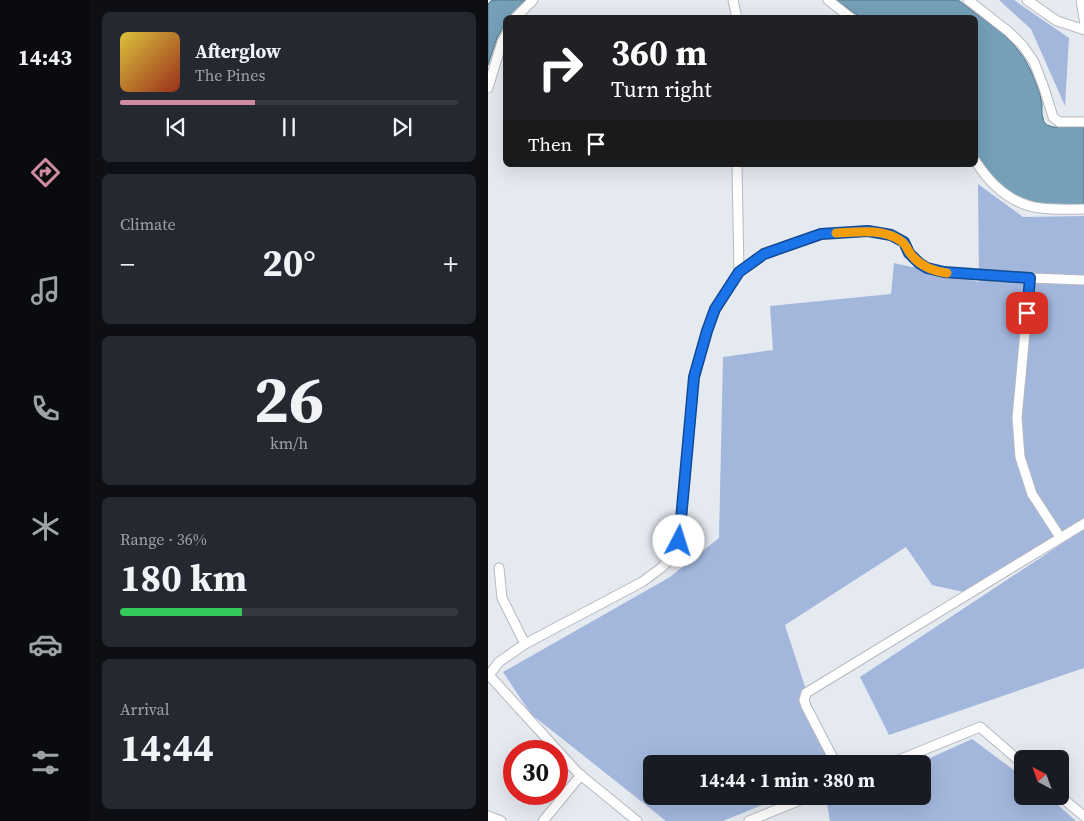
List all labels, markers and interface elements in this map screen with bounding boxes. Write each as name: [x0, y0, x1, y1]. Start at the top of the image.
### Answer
text: 360 m: [611, 29, 707, 77]
icon: right: [528, 35, 593, 100]
text: Afterglow: [195, 38, 281, 64]
text: 14:43: [18, 42, 72, 72]
text: The Pines: [195, 64, 265, 86]
text: Turn right: [611, 74, 712, 104]
icon: previous: [162, 113, 190, 141]
icon: pause: [275, 113, 303, 141]
icon: next: [388, 113, 416, 141]
icon: arrive: [582, 130, 610, 158]
text: Then: [528, 131, 572, 157]
icon: directions: [28, 155, 63, 190]
text: Climate: [120, 213, 176, 235]
text: 20°: [262, 237, 316, 289]
text: −: [120, 245, 135, 283]
text: +: [443, 245, 458, 283]
icon: music: [28, 273, 63, 308]
pin: [1006, 292, 1048, 334]
icon: arrive: [1013, 299, 1041, 327]
text: 26: [254, 355, 324, 444]
icon: phone: [28, 391, 63, 426]
text: km/h: [270, 432, 308, 454]
icon: climate: [28, 509, 63, 544]
position arrow: [652, 514, 704, 566]
text: Range · 36%: [120, 528, 207, 550]
text: 180 km: [120, 552, 247, 604]
icon: car: [28, 627, 63, 662]
text: Arrival: [120, 698, 169, 720]
text: 14:44: [120, 722, 214, 774]
speed limit sign: 30: [503, 740, 568, 805]
icon: filters: [28, 745, 63, 780]
north arrow: [1014, 750, 1069, 805]
map controls: [1014, 750, 1069, 805]
text: 14:44 · 1 min · 380 m: [699, 767, 875, 793]

